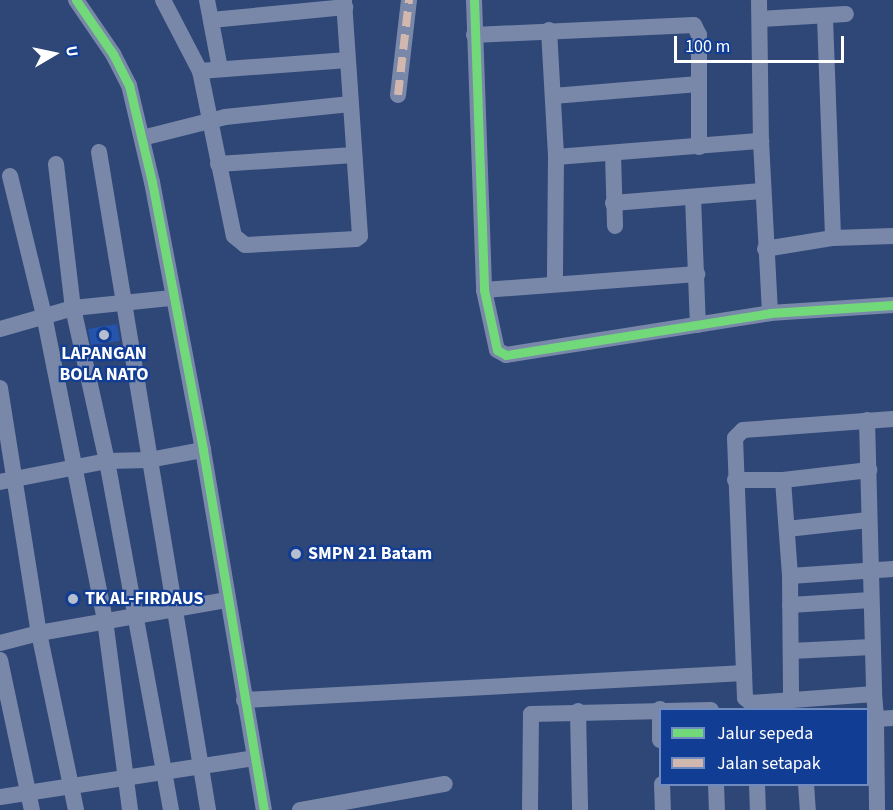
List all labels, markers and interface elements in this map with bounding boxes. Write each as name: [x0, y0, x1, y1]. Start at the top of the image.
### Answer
north arrow: [24, 24, 84, 84]
scale bar: [677, 24, 846, 62]
text: 100 m: [685, 34, 730, 59]
text: U: [60, 44, 83, 58]
marker: LAPANGAN BOLA NATO: [97, 328, 111, 342]
place label: LAPANGAN BOLA NATO: [59, 344, 149, 386]
place label: SMPN 21 Batam: [308, 543, 432, 565]
marker: SMPN 21 Batam: [289, 547, 303, 561]
place label: TK AL-FIRDAUS: [85, 588, 204, 610]
marker: TK AL-FIRDAUS: [66, 592, 80, 606]
legend: [659, 708, 869, 786]
text: Jalur sepeda: [717, 721, 813, 746]
text: Jalan setapak: [717, 751, 821, 776]

